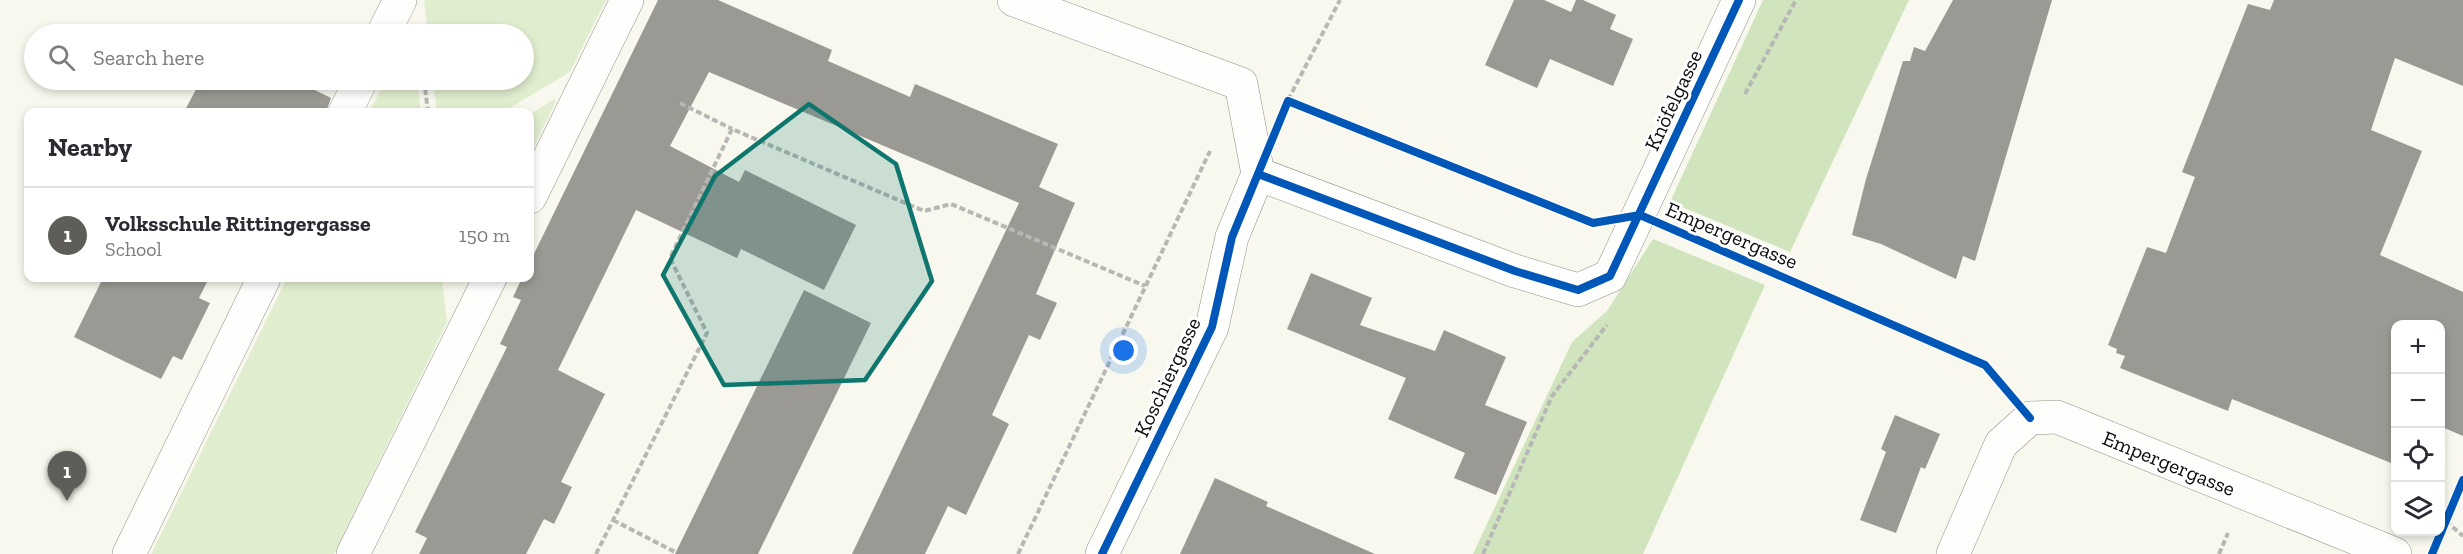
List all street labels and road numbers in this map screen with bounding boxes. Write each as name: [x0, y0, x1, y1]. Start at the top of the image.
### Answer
street label: Knöfelgasse: [1639, 46, 1707, 154]
street label: Empergergasse: [1662, 196, 1802, 274]
street label: Koschiergasse: [1128, 313, 1206, 441]
street label: Empergergasse: [2099, 425, 2239, 501]

